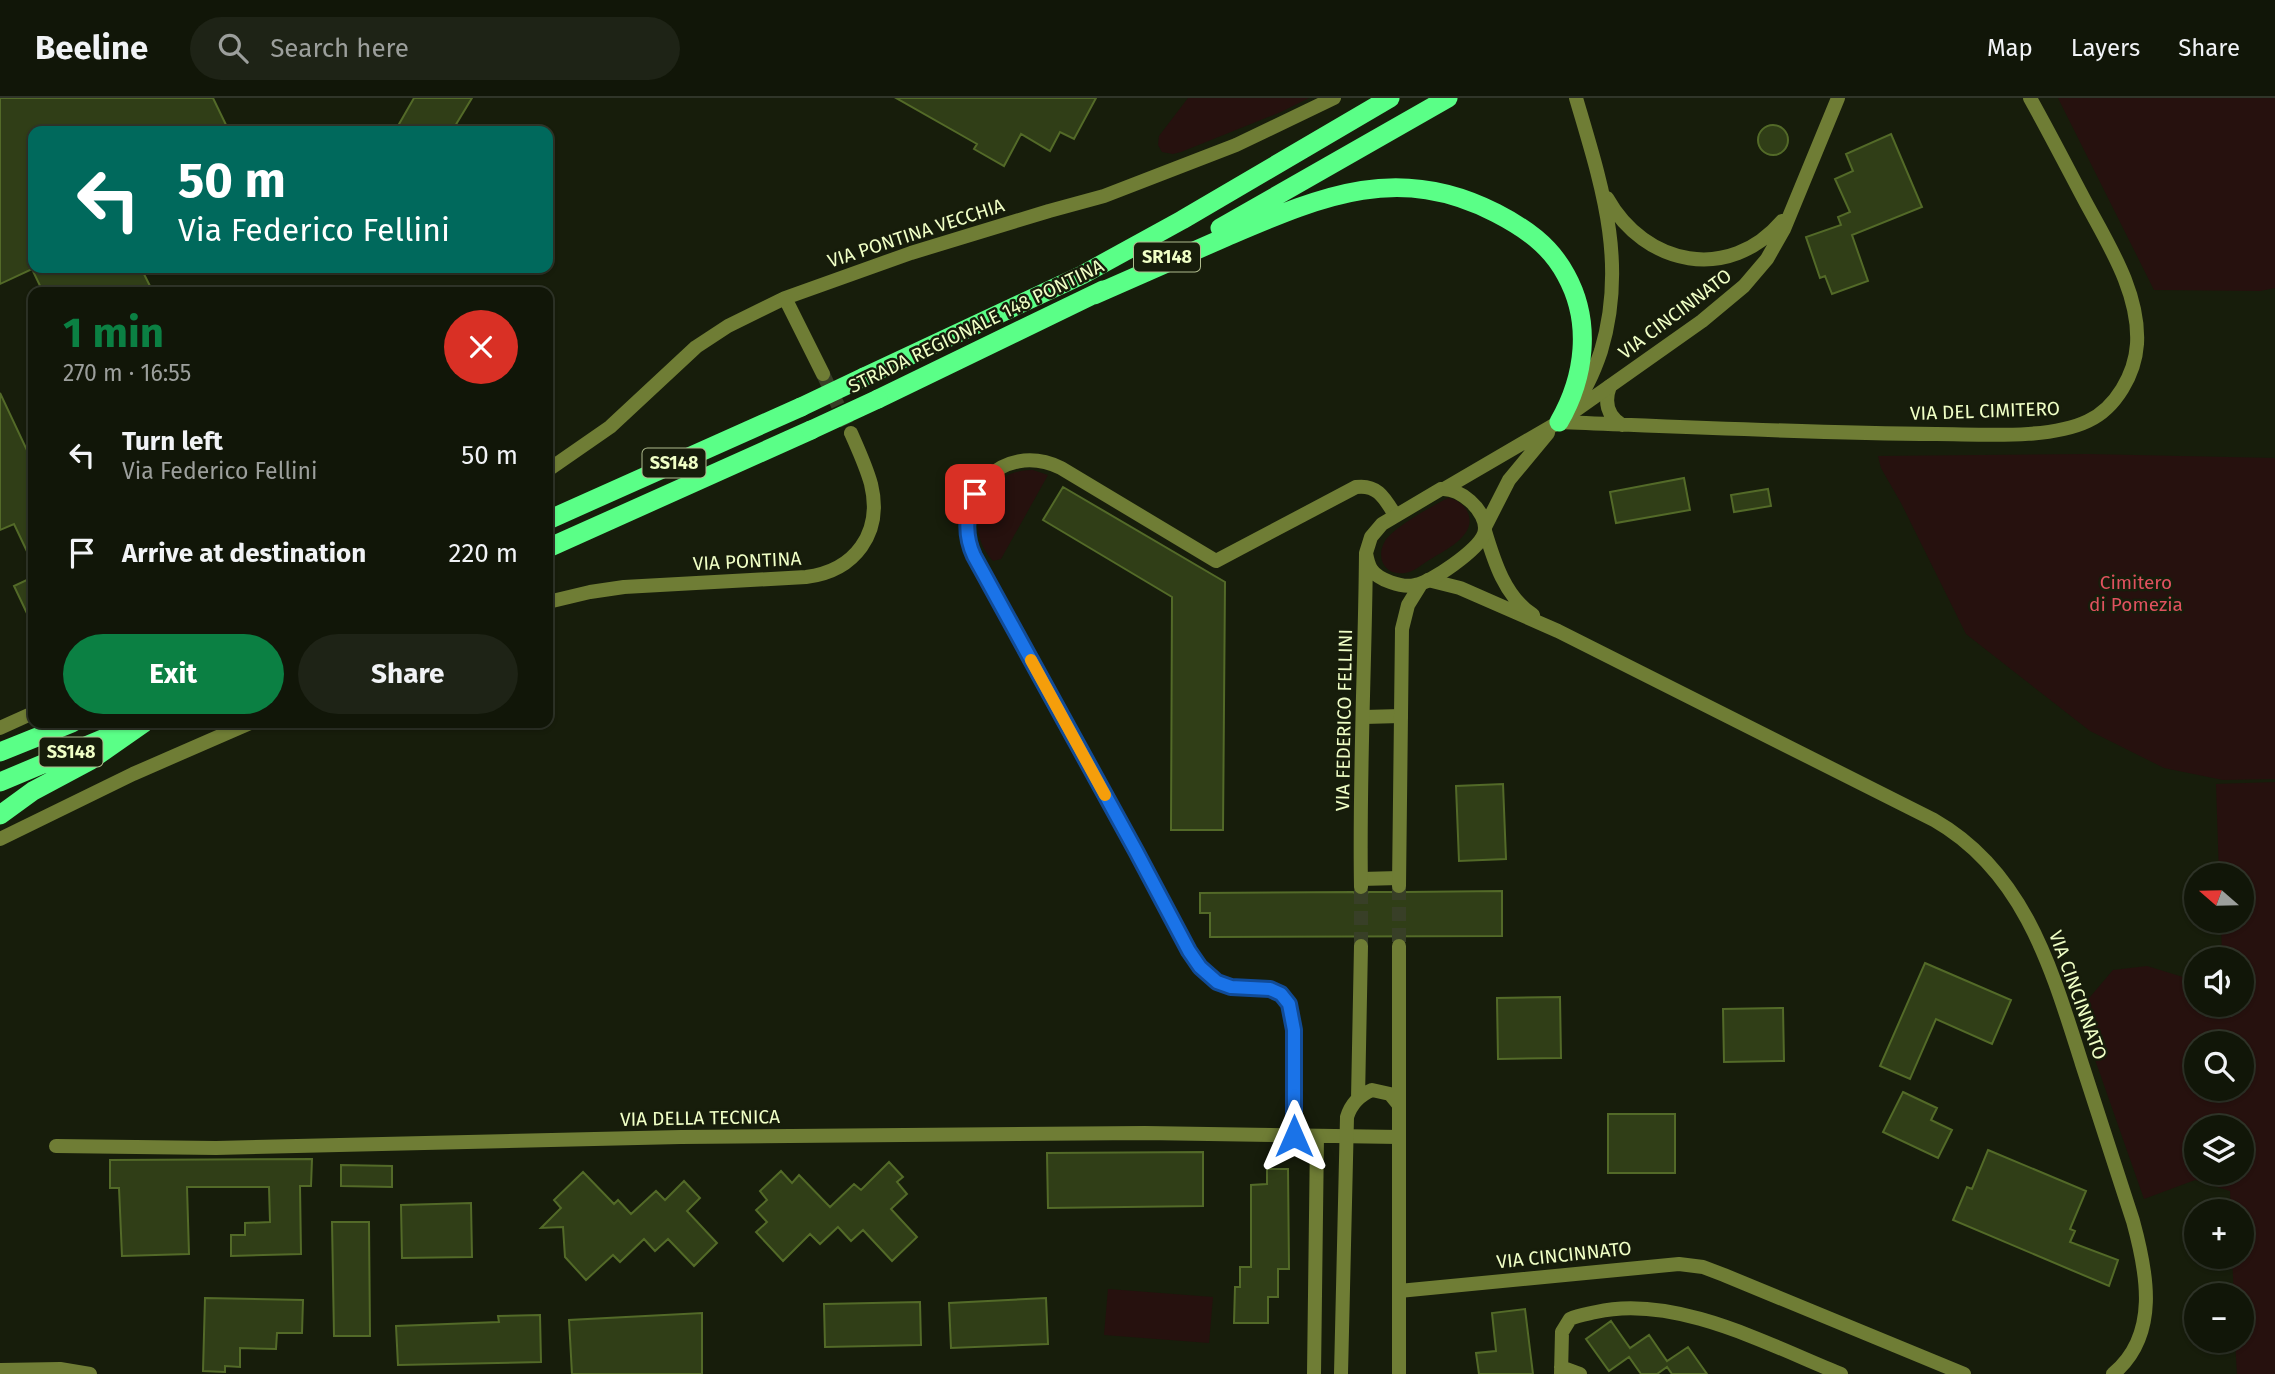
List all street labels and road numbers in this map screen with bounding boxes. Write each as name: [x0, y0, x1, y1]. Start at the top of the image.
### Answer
street label: VIA PONTINA VECCHIA: [825, 194, 1007, 272]
road number: SR148: [1134, 242, 1200, 272]
street label: STRADA REGIONALE 148 PONTINA: [845, 254, 1107, 398]
street label: VIA CINCINNATO: [1614, 264, 1736, 364]
street label: VIA DEL CIMITERO: [1910, 397, 2060, 425]
road number: SS148: [642, 449, 706, 478]
street label: VIA PONTINA: [692, 547, 802, 575]
street label: VIA FEDERICO FELLINI: [1331, 629, 1357, 811]
road number: SS148: [40, 738, 102, 766]
street label: VIA CINCINNATO: [2044, 927, 2112, 1063]
street label: VIA DELLA TECNICA: [620, 1105, 780, 1131]
street label: VIA CINCINNATO: [1495, 1236, 1633, 1274]

